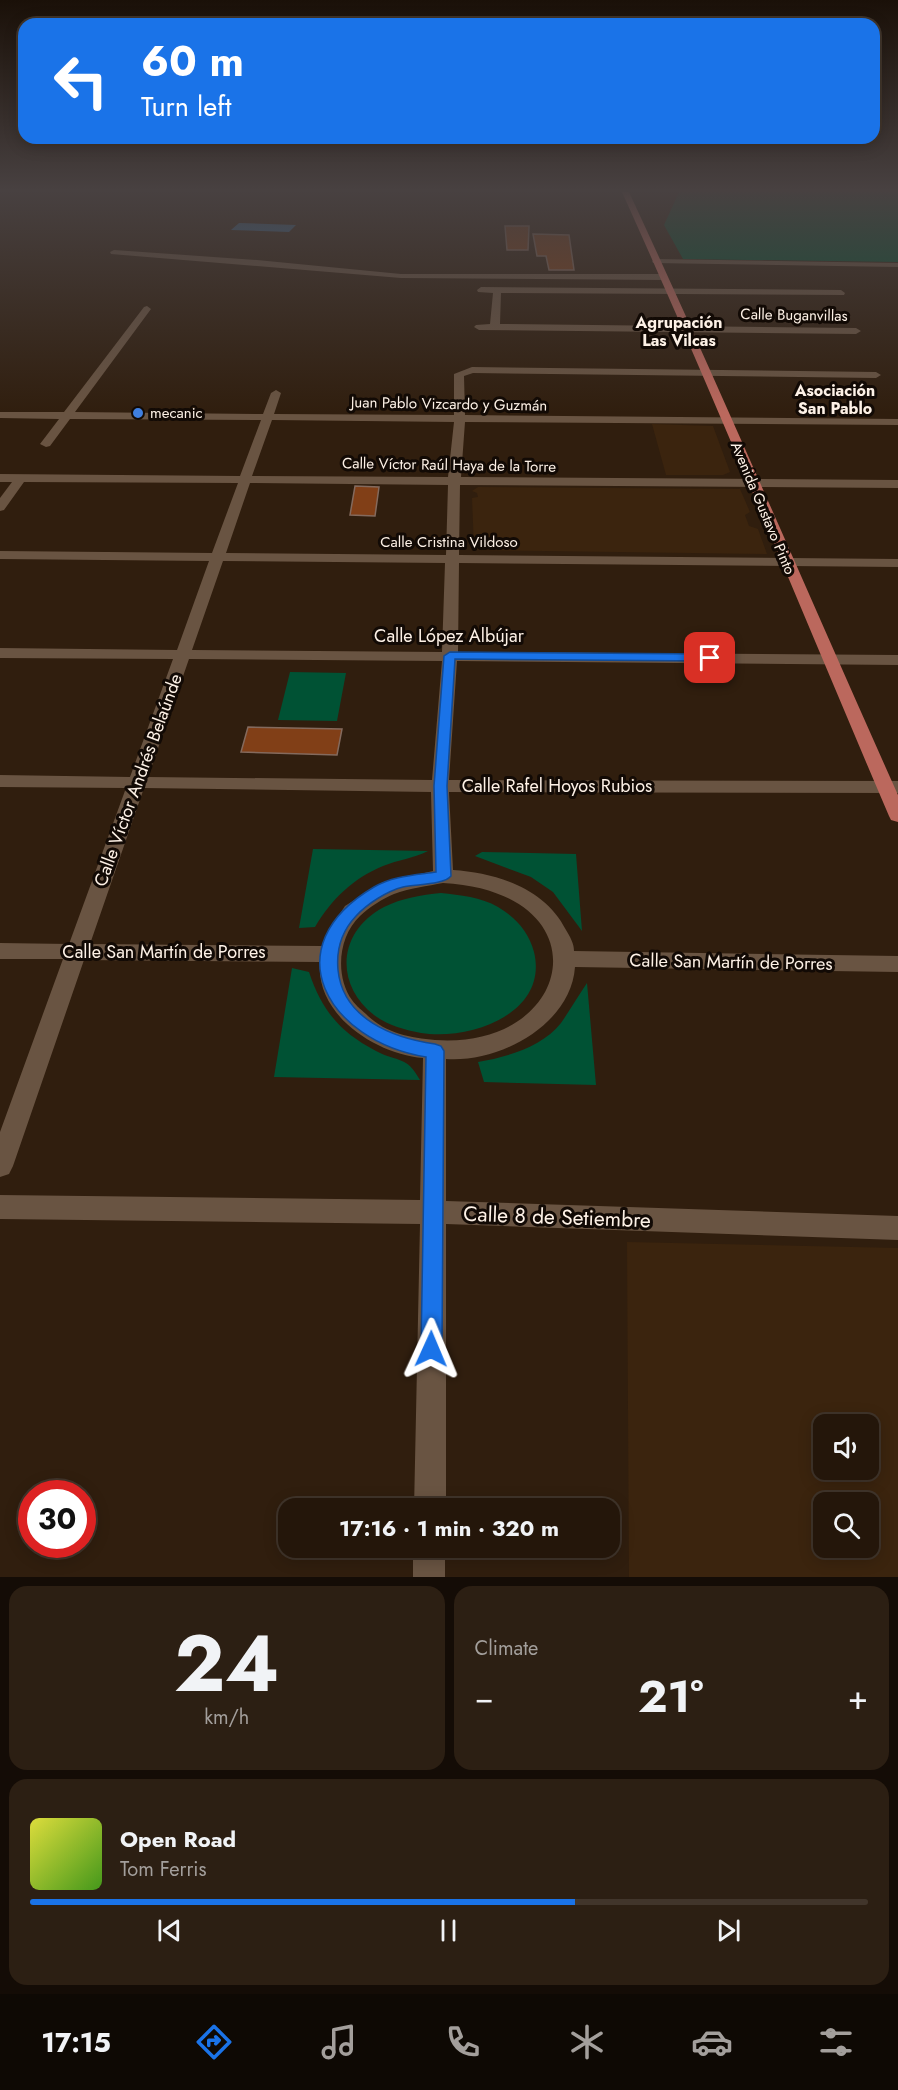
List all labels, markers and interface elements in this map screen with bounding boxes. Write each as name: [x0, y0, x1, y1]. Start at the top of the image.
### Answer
text: 60 m: [141, 31, 244, 92]
icon: left: [42, 42, 120, 120]
text: Turn left: [141, 87, 231, 126]
street label: Calle Buganvillas: [740, 303, 848, 327]
district label: Agrupación Las Vilcas: [635, 311, 722, 352]
district label: Asociación San Pablo: [794, 379, 875, 420]
street label: Juan Pablo Vizcardo y Guzmán: [349, 391, 547, 417]
place label: mecanic: [150, 402, 203, 424]
marker: mecanic: [131, 406, 145, 420]
street label: Avenida Gustavo Pinto: [725, 438, 801, 578]
street label: Calle Víctor Raúl Haya de la Torre: [342, 452, 556, 478]
street label: Calle Cristina Vildoso: [380, 531, 518, 553]
street label: Calle López Albújar: [374, 623, 525, 649]
pin: [684, 632, 735, 683]
icon: arrive: [693, 641, 726, 674]
street label: Calle Víctor Andrés Belaúnde: [87, 670, 189, 890]
street label: Calle Rafel Hoyos Rubios: [462, 773, 652, 799]
street label: Calle San Martín de Porres: [62, 939, 266, 965]
street label: Calle San Martín de Porres: [629, 947, 833, 977]
street label: Calle 8 de Setiembre: [463, 1199, 652, 1235]
position arrow: [399, 1317, 463, 1381]
map controls: [813, 1414, 879, 1558]
button: sound: [813, 1414, 879, 1480]
speed limit sign: 30: [18, 1480, 96, 1558]
button: search: [813, 1492, 879, 1558]
text: 17:16 · 1 min · 320 m: [339, 1512, 559, 1544]
text: 24: [174, 1608, 280, 1720]
text: Climate: [475, 1634, 538, 1663]
text: 21°: [638, 1664, 704, 1729]
text: −: [475, 1674, 494, 1721]
text: +: [848, 1674, 868, 1721]
text: km/h: [204, 1703, 249, 1732]
text: Open Road: [120, 1823, 236, 1855]
text: Tom Ferris: [120, 1855, 207, 1884]
icon: previous: [153, 1914, 186, 1947]
icon: pause: [432, 1914, 465, 1947]
icon: next: [712, 1914, 745, 1947]
icon: directions: [193, 2021, 235, 2063]
icon: music: [318, 2021, 360, 2063]
icon: phone: [442, 2021, 484, 2063]
icon: climate: [566, 2021, 608, 2063]
icon: car: [691, 2021, 733, 2063]
icon: filters: [815, 2021, 857, 2063]
text: 17:15: [41, 2023, 111, 2062]

